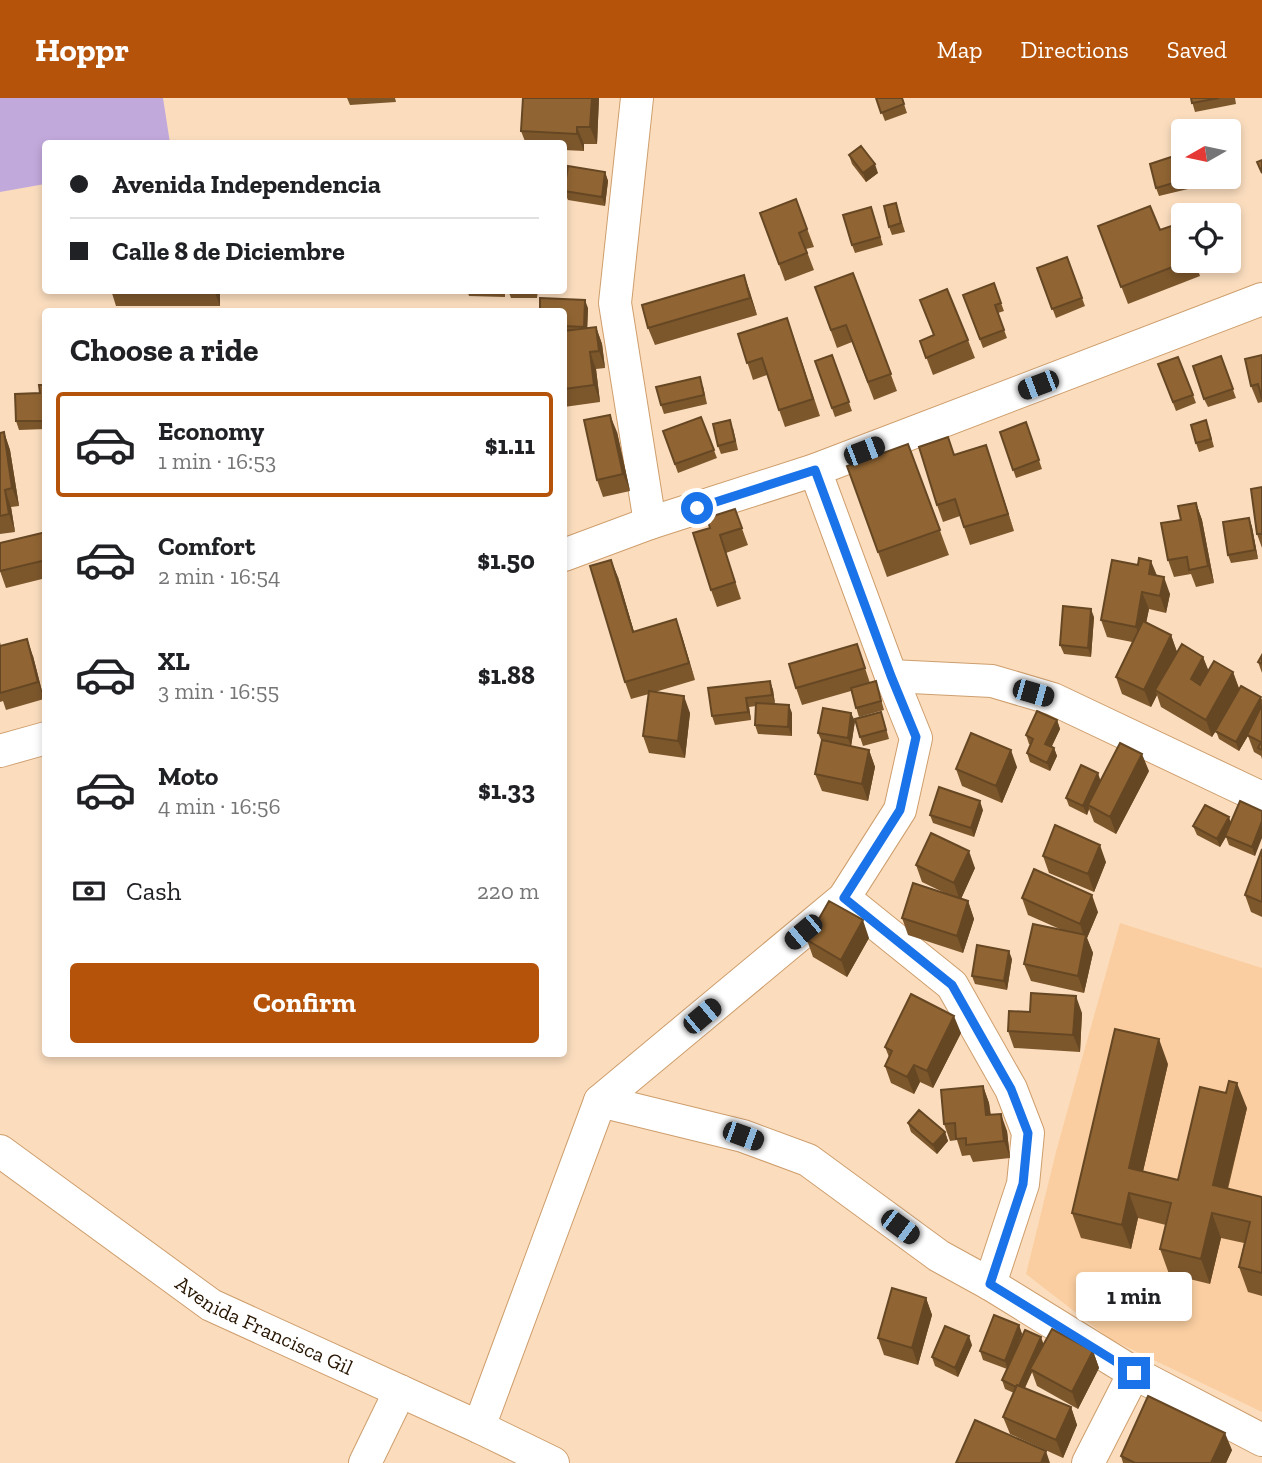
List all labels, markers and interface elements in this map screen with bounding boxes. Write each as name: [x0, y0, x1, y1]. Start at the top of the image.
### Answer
text: Hoppr: [35, 30, 129, 69]
text: Map: [937, 35, 983, 64]
text: Directions: [1021, 35, 1129, 64]
text: Saved: [1167, 35, 1227, 64]
north arrow: [1171, 119, 1241, 189]
map controls: [1171, 119, 1241, 273]
text: Avenida Independencia: [112, 168, 381, 200]
button: locate: [1171, 203, 1241, 273]
text: Calle 8 de Diciembre: [112, 235, 345, 267]
text: Choose a ride: [70, 331, 258, 369]
car: [1015, 368, 1062, 402]
icon: car: [74, 413, 137, 476]
text: Economy: [158, 415, 264, 447]
text: $1.11: [485, 429, 535, 461]
car: [841, 434, 888, 468]
text: 1 min · 16:53: [158, 447, 276, 475]
route start: [681, 492, 713, 524]
icon: car: [74, 528, 137, 591]
text: Comfort: [158, 530, 255, 562]
text: $1.50: [477, 544, 535, 576]
text: 2 min · 16:54: [158, 562, 280, 590]
icon: car: [74, 643, 137, 706]
text: XL: [158, 645, 190, 677]
text: $1.88: [478, 659, 535, 691]
text: 3 min · 16:55: [158, 677, 279, 705]
car: [1010, 677, 1057, 709]
icon: car: [74, 758, 137, 821]
text: Moto: [158, 760, 218, 792]
text: $1.33: [478, 774, 535, 806]
text: 4 min · 16:56: [158, 792, 281, 820]
icon: cash: [70, 872, 108, 910]
text: Cash: [126, 875, 181, 907]
text: 220 m: [477, 877, 539, 905]
car: [781, 910, 826, 954]
button: Confirm: [70, 963, 539, 1043]
car: [680, 994, 725, 1038]
car: [720, 1119, 767, 1153]
car: [877, 1206, 924, 1248]
street label: Avenida Francisca Gil: [171, 1270, 357, 1380]
callout: 1 min: [1076, 1272, 1192, 1320]
text: 1 min: [1107, 1282, 1161, 1310]
route end: [1118, 1357, 1150, 1389]

